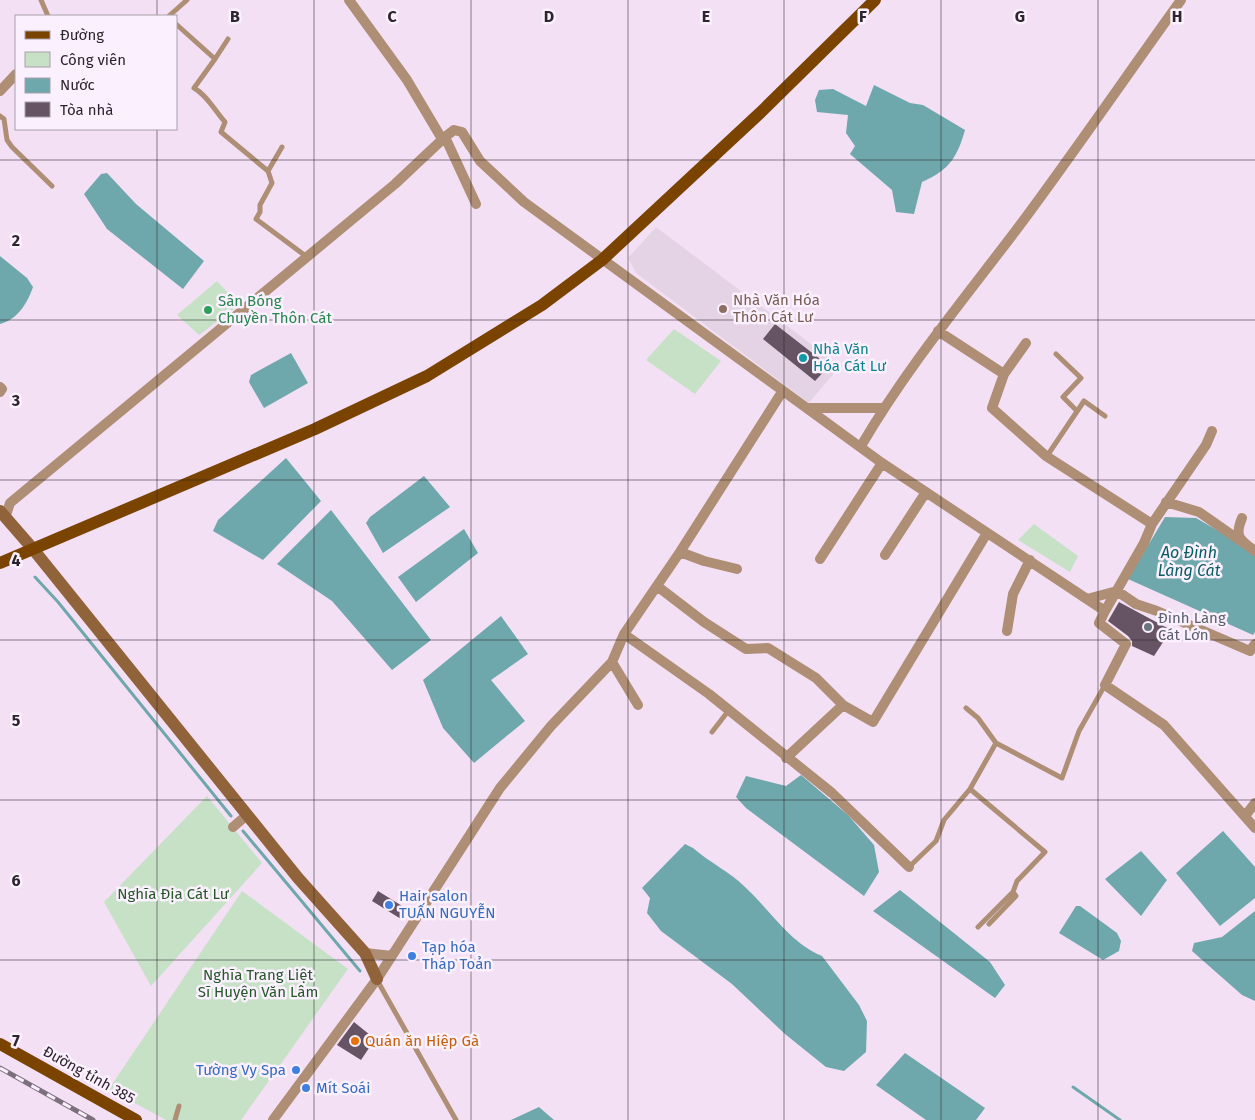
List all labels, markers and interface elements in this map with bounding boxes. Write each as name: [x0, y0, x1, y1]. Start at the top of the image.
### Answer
text: B: [230, 7, 240, 26]
text: C: [387, 7, 397, 26]
text: D: [544, 7, 554, 26]
text: E: [702, 7, 710, 26]
text: F: [859, 7, 867, 26]
text: G: [1015, 7, 1025, 26]
text: H: [1172, 7, 1182, 26]
legend: [15, 15, 178, 130]
text: Đường: [60, 26, 104, 44]
text: Công viên: [60, 51, 126, 69]
text: Nước: [60, 76, 95, 94]
text: Tòa nhà: [60, 101, 113, 119]
text: 2: [12, 231, 20, 250]
place label: Nhà Văn Hóa Thôn Cát Lư: [733, 291, 820, 326]
place label: Sân Bóng Chuyền Thôn Cát: [218, 292, 333, 327]
marker: Nhà Văn Hóa Thôn Cát Lư: [717, 303, 729, 315]
marker: Sân Bóng Chuyền Thôn Cát: [202, 304, 214, 316]
place label: Nhà Văn Hóa Cát Lư: [813, 340, 887, 375]
marker: Nhà Văn Hóa Cát Lư: [797, 352, 809, 364]
text: 3: [11, 391, 20, 410]
water label: Ao Đình Làng Cát: [1158, 543, 1221, 580]
text: 4: [11, 551, 21, 570]
place label: Đình Làng Cát Lớn: [1158, 609, 1226, 644]
marker: Đình Làng Cát Lớn: [1142, 621, 1154, 633]
text: 5: [12, 711, 21, 730]
text: 6: [11, 871, 21, 890]
park label: Nghĩa Địa Cát Lư: [117, 885, 230, 903]
place label: Hair salon TUẤN NGUYỄN: [399, 887, 496, 922]
marker: Hair salon TUẤN NGUYỄN: [383, 899, 395, 911]
place label: Tạp hóa Tháp Toản: [422, 938, 492, 973]
marker: Tạp hóa Tháp Toản: [406, 950, 418, 962]
park label: Nghĩa Trang Liệt Sĩ Huyện Văn Lâm: [198, 966, 318, 1001]
text: 7: [12, 1031, 20, 1050]
place label: Quán ăn Hiệp Gà: [365, 1032, 479, 1050]
marker: Quán ăn Hiệp Gà: [349, 1035, 361, 1047]
street label: Đường tỉnh 385: [40, 1042, 138, 1108]
place label: Tường Vy Spa: [196, 1061, 286, 1079]
marker: Tường Vy Spa: [290, 1064, 302, 1076]
place label: Mít Soái: [316, 1079, 370, 1097]
marker: Mít Soái: [300, 1082, 312, 1094]

